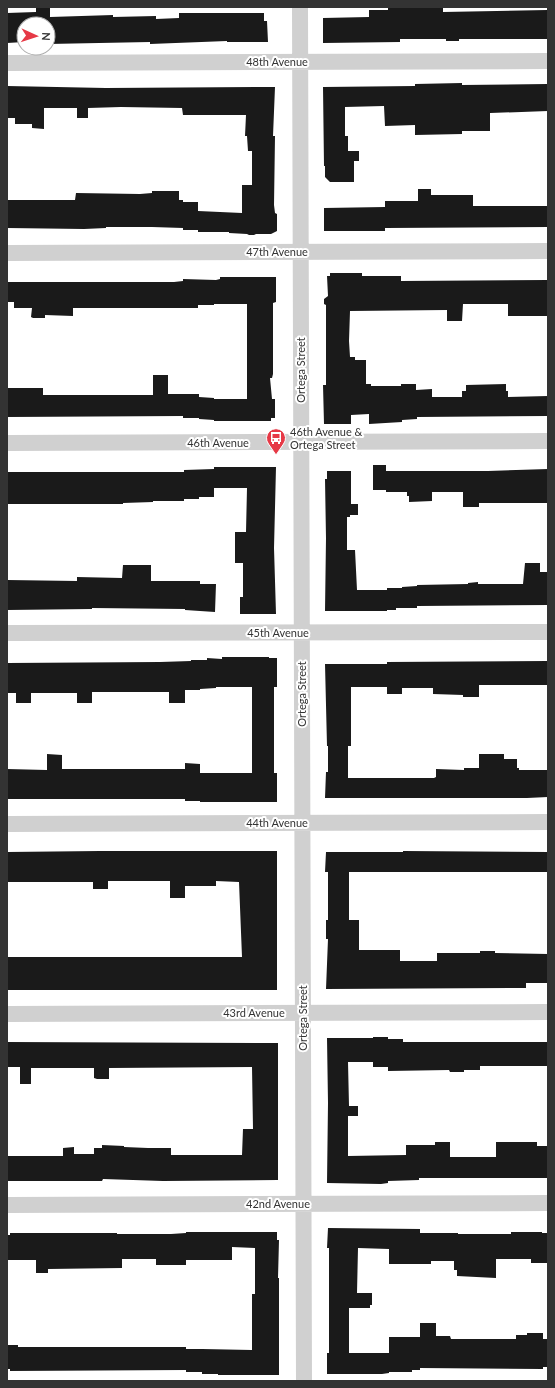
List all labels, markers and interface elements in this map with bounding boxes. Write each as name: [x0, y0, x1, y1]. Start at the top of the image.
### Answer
north arrow: [16, 16, 56, 56]
text: N: [40, 32, 53, 41]
street label: 48th Avenue: [246, 55, 308, 68]
street label: 47th Avenue: [246, 245, 308, 258]
street label: Ortega Street: [294, 337, 307, 403]
place label: 46th Avenue & Ortega Street: [290, 425, 363, 451]
bus stop icon: 46th Avenue & Ortega Street: [265, 427, 287, 455]
street label: 46th Avenue: [187, 436, 249, 449]
street label: 45th Avenue: [247, 626, 309, 639]
street label: Ortega Street: [295, 661, 308, 727]
street label: 44th Avenue: [246, 816, 308, 829]
street label: Ortega Street: [296, 985, 309, 1051]
street label: 43rd Avenue: [223, 1006, 285, 1019]
street label: 42nd Avenue: [246, 1197, 310, 1210]

